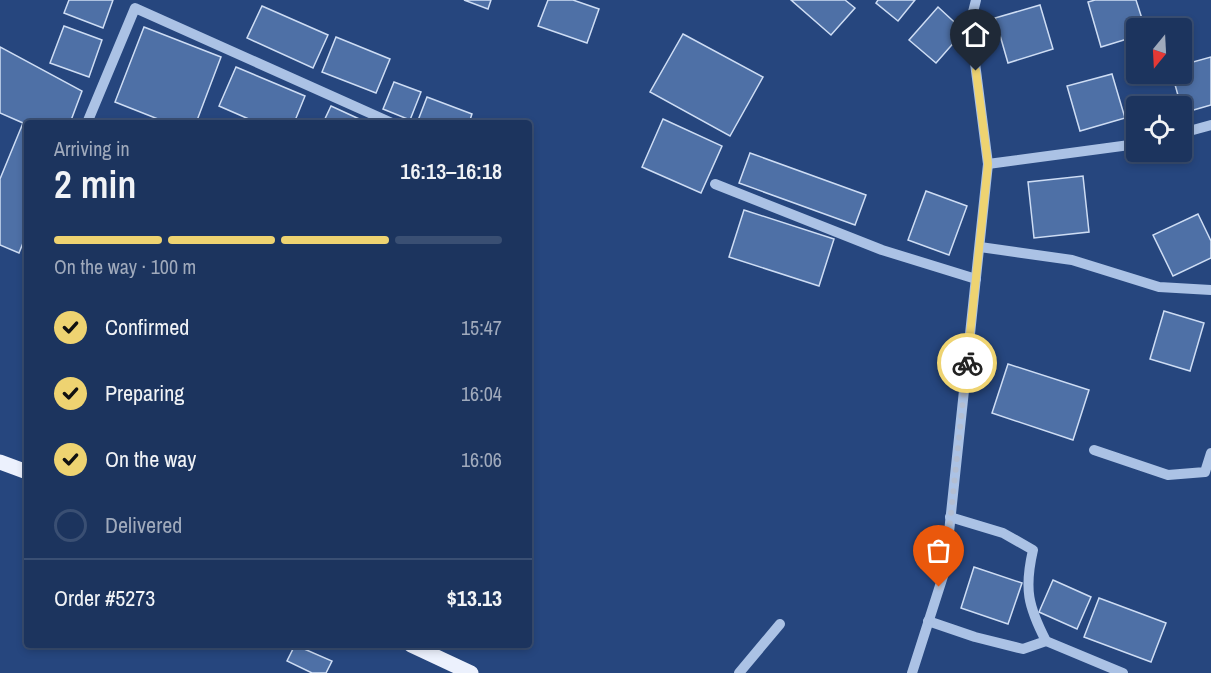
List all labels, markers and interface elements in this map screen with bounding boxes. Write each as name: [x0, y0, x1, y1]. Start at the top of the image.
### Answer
pin: [950, 9, 1001, 71]
icon: home: [959, 18, 992, 51]
north arrow: [1126, 18, 1192, 84]
map controls: [1126, 18, 1192, 162]
button: locate: [1126, 96, 1192, 162]
text: Arriving in: [54, 135, 130, 162]
text: 16:13–16:18: [400, 156, 502, 186]
text: 2 min: [54, 158, 136, 210]
text: On the way · 100 m: [54, 253, 196, 280]
icon: check: [54, 311, 87, 344]
text: Confirmed: [105, 312, 189, 342]
text: 15:47: [461, 314, 502, 341]
courier: [937, 333, 997, 393]
icon: bike: [951, 347, 984, 380]
icon: check: [54, 377, 87, 410]
text: Preparing: [105, 378, 184, 408]
text: 16:04: [461, 380, 502, 407]
icon: check: [54, 443, 87, 476]
text: On the way: [105, 444, 196, 474]
text: 16:06: [461, 446, 502, 473]
text: Delivered: [105, 510, 182, 540]
pin: [913, 525, 964, 587]
icon: bag: [922, 534, 955, 567]
text: Order #5273: [54, 583, 155, 613]
text: $13.13: [447, 583, 502, 613]

